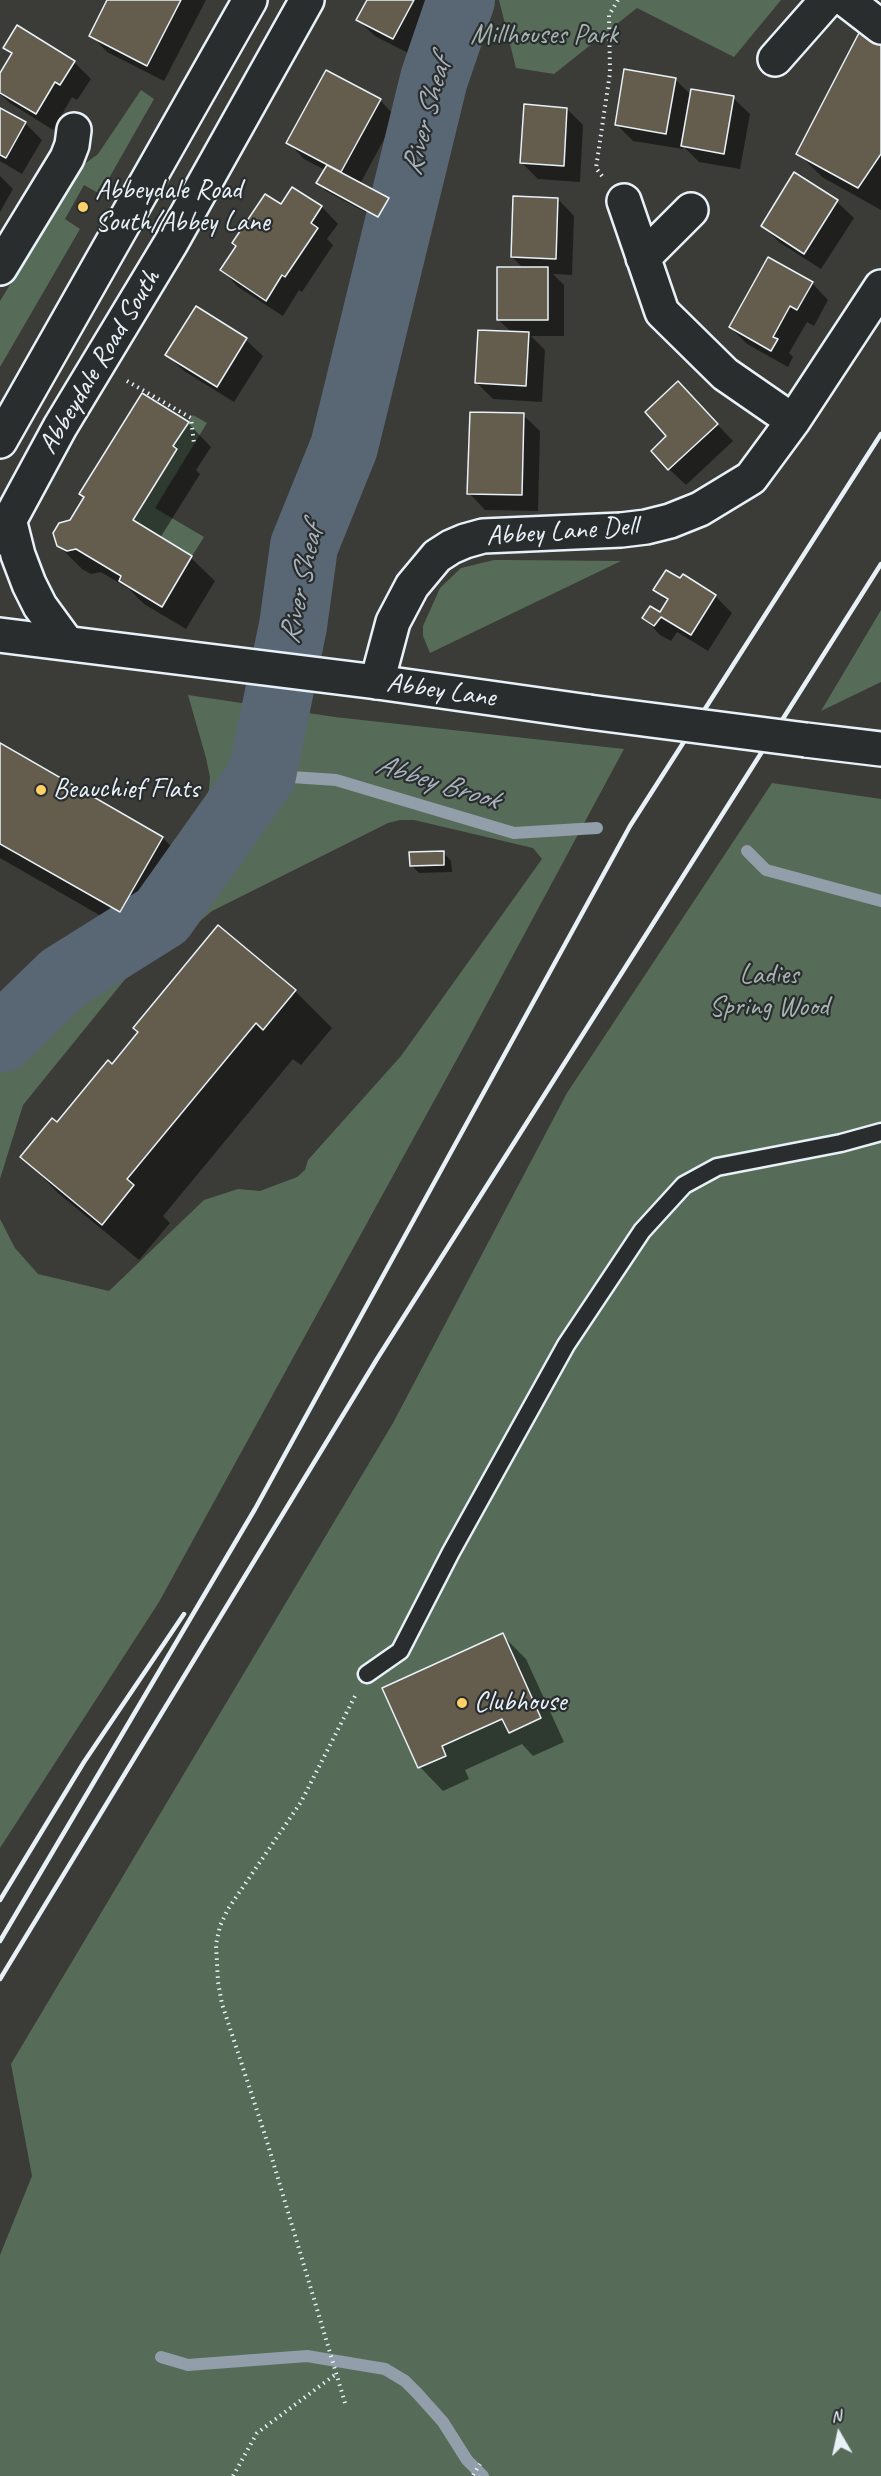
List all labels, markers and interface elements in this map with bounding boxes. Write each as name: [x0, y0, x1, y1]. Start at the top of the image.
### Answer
park label: Millhouses Park: [470, 19, 618, 53]
water label: River Sheaf: [394, 55, 460, 179]
place label: Abbeydale Road South/Abbey Lane: [95, 174, 269, 240]
marker: Abbeydale Road South/Abbey Lane: [76, 200, 90, 214]
street label: Abbeydale Road South: [32, 264, 168, 460]
street label: Abbey Lane Dell: [485, 510, 639, 554]
water label: River Sheaf: [272, 523, 332, 647]
street label: Abbey Lane: [384, 667, 498, 715]
water label: Abbey Brook: [371, 747, 503, 819]
place label: Beauchief Flats: [53, 773, 199, 807]
marker: Beauchief Flats: [34, 783, 48, 797]
park label: Ladies Spring Wood: [709, 959, 829, 1025]
place label: Clubhouse: [474, 1686, 566, 1720]
marker: Clubhouse: [455, 1696, 469, 1710]
north arrow: [809, 2404, 869, 2464]
text: N: [830, 2406, 843, 2427]

